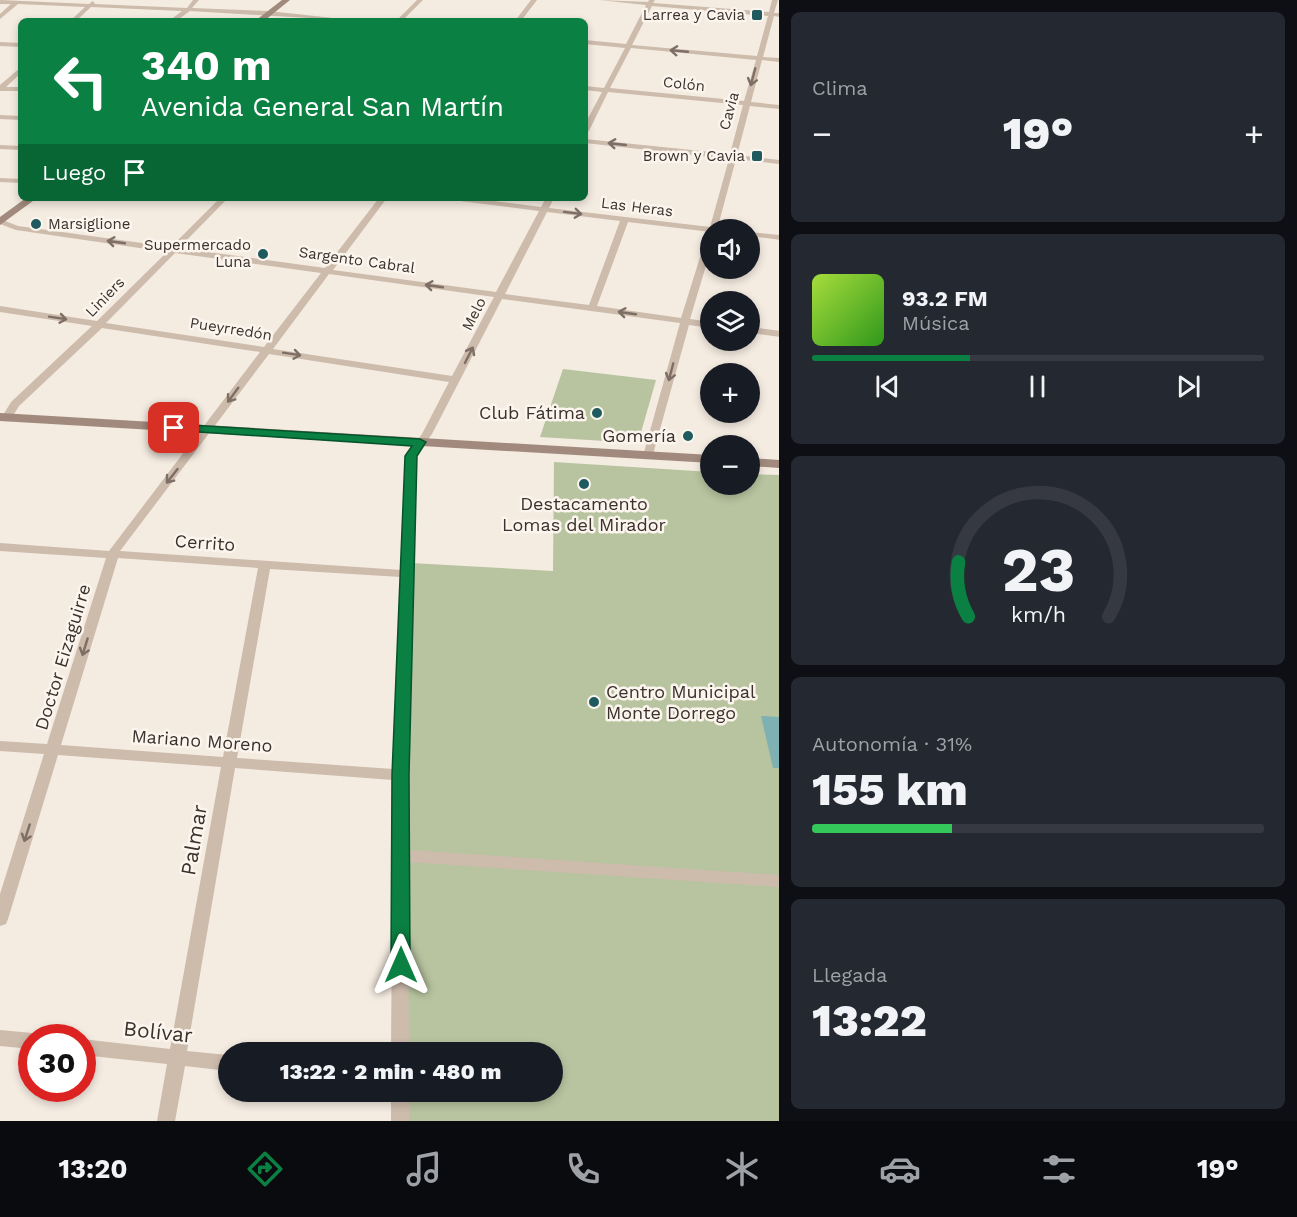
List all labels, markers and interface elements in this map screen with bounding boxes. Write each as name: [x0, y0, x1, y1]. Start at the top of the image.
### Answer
place label: Larrea y Cavia: [643, 6, 745, 24]
marker: Larrea y Cavia: [750, 8, 764, 22]
text: 340 m: [141, 41, 272, 90]
icon: left: [42, 42, 120, 120]
one-way arrow: [670, 45, 690, 56]
one-way arrow: [747, 67, 759, 86]
street label: Colón: [662, 73, 706, 95]
text: Clima: [812, 76, 868, 100]
street label: Cavia: [715, 89, 743, 132]
text: Avenida General San Martín: [141, 91, 504, 123]
text: 19°: [1003, 107, 1073, 160]
text: −: [812, 114, 832, 153]
text: +: [1244, 114, 1264, 153]
one-way arrow: [608, 138, 627, 149]
place label: Brown y Cavia: [643, 147, 745, 165]
marker: Brown y Cavia: [750, 149, 764, 163]
icon: arrive: [118, 156, 151, 189]
text: Luego: [42, 160, 106, 185]
street label: Las Heras: [600, 194, 674, 220]
one-way arrow: [562, 208, 582, 219]
place label: Marsiglione: [48, 215, 130, 233]
marker: Marsiglione: [29, 217, 43, 231]
map controls: [700, 219, 760, 495]
button: sound: [700, 219, 760, 279]
place label: Supermercado Luna: [144, 236, 252, 271]
one-way arrow: [106, 237, 126, 248]
street label: Sargento Cabral: [298, 243, 417, 277]
marker: Supermercado Luna: [256, 247, 270, 261]
street label: Liniers: [82, 273, 128, 321]
one-way arrow: [424, 281, 444, 292]
text: 93.2 FM: [902, 286, 988, 311]
button: layers: [700, 291, 760, 351]
street label: Melo: [458, 294, 490, 334]
one-way arrow: [617, 307, 637, 318]
text: Música: [902, 311, 970, 335]
one-way arrow: [47, 313, 67, 324]
street label: Pueyrredón: [189, 314, 273, 344]
one-way arrow: [463, 347, 475, 364]
one-way arrow: [282, 349, 301, 360]
one-way arrow: [665, 362, 676, 381]
button: +: [700, 363, 760, 423]
icon: previous: [871, 370, 904, 403]
icon: pause: [1021, 370, 1054, 403]
icon: next: [1172, 370, 1205, 403]
one-way arrow: [226, 386, 239, 402]
pin: [148, 402, 199, 453]
place label: Club Fátima: [479, 402, 585, 423]
marker: Club Fátima: [590, 406, 604, 420]
icon: arrive: [157, 411, 190, 444]
place label: Gomería: [602, 425, 676, 446]
marker: Gomería: [681, 429, 695, 443]
button: −: [700, 435, 760, 495]
one-way arrow: [165, 467, 178, 483]
marker: Destacamento Lomas del Mirador: [577, 477, 591, 491]
place label: Destacamento Lomas del Mirador: [502, 493, 666, 535]
street label: Cerrito: [174, 530, 236, 555]
text: 23: [1001, 534, 1075, 607]
street label: Doctor Eizaguirre: [30, 581, 95, 732]
text: km/h: [1010, 603, 1066, 628]
one-way arrow: [79, 637, 90, 656]
place label: Centro Municipal Monte Dorrego: [606, 681, 756, 723]
marker: Centro Municipal Monte Dorrego: [587, 695, 601, 709]
street label: Mariano Moreno: [131, 725, 273, 756]
text: Autonomía · 31%: [812, 732, 972, 756]
text: 155 km: [812, 763, 968, 816]
street label: Palmar: [175, 802, 212, 877]
one-way arrow: [21, 823, 32, 842]
position arrow: [369, 933, 433, 997]
text: Llegada: [812, 963, 887, 987]
text: 13:22: [812, 994, 927, 1047]
street label: Bolívar: [122, 1015, 194, 1048]
speed limit sign: 30: [18, 1024, 96, 1102]
text: 13:22 · 2 min · 480 m: [280, 1059, 501, 1084]
icon: directions: [244, 1148, 286, 1190]
icon: music: [403, 1148, 445, 1190]
icon: phone: [562, 1148, 604, 1190]
icon: climate: [721, 1148, 763, 1190]
icon: car: [879, 1148, 921, 1190]
icon: filters: [1038, 1148, 1080, 1190]
text: 13:20: [58, 1153, 128, 1185]
text: 19°: [1197, 1153, 1239, 1185]

